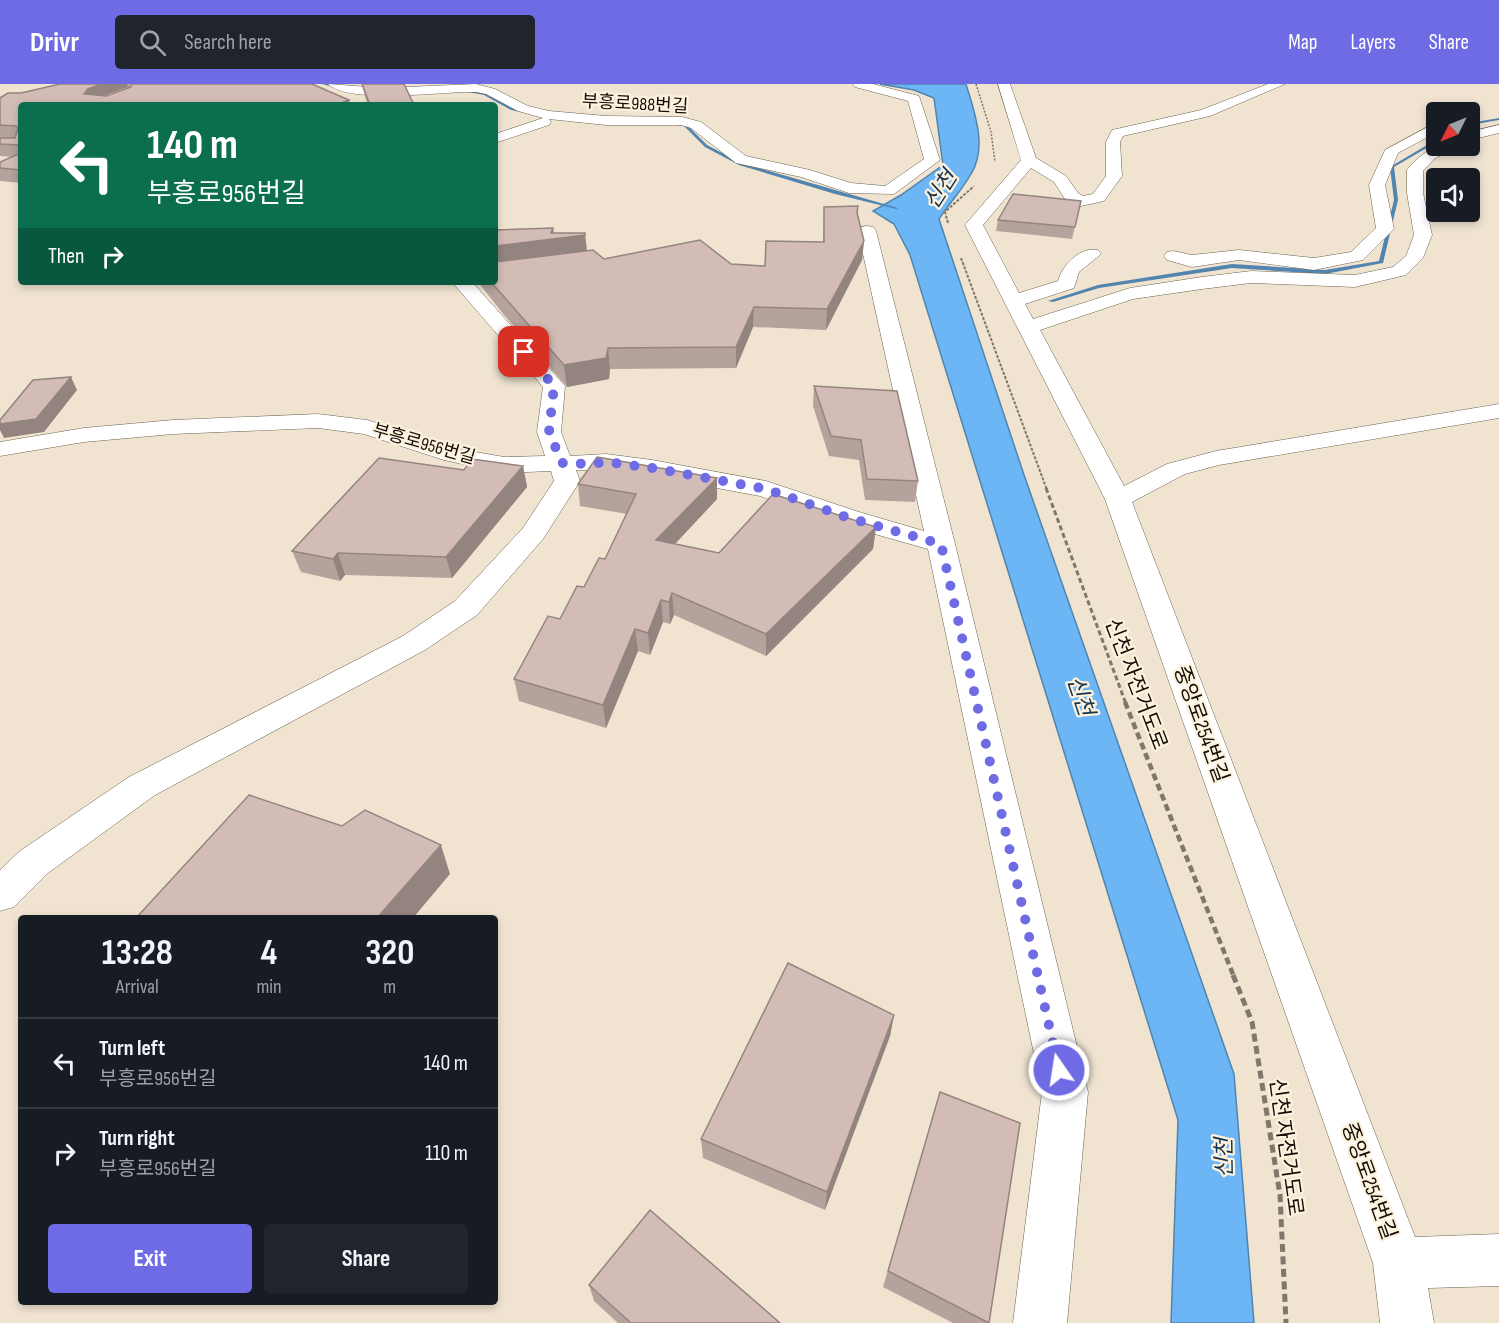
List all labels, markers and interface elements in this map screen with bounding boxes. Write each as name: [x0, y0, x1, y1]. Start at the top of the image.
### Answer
search box: [115, 15, 535, 69]
text: Drivr: [30, 26, 79, 59]
icon: search: [136, 26, 169, 59]
text: Search here: [184, 29, 272, 56]
text: Map: [1288, 30, 1317, 55]
text: Layers: [1350, 30, 1396, 55]
text: Share: [1429, 30, 1469, 55]
street label: 부흥로988번길: [581, 91, 689, 117]
north arrow: [1426, 102, 1480, 156]
map controls: [1426, 102, 1480, 222]
text: 140 m: [147, 120, 238, 171]
icon: left: [48, 126, 126, 204]
water label: 신천: [919, 163, 965, 214]
button: sound: [1426, 168, 1480, 222]
text: 부흥로956번길: [147, 178, 306, 210]
icon: right: [96, 240, 129, 273]
text: Then: [48, 243, 84, 270]
pin: [498, 326, 549, 377]
icon: arrive: [507, 335, 540, 368]
street label: 부흥로956번길: [370, 419, 478, 469]
street label: 신천 자전거도로: [1099, 615, 1173, 753]
street label: 중앙로254번길: [1168, 662, 1234, 786]
water label: 신천: [1061, 672, 1100, 722]
text: 13:28: [102, 932, 173, 975]
text: 4: [261, 932, 277, 975]
text: 320: [365, 932, 414, 975]
text: Arrival: [116, 975, 159, 999]
text: min: [256, 975, 282, 999]
text: m: [383, 975, 396, 999]
text: Turn left: [99, 1035, 165, 1062]
position arrow: [1027, 1038, 1091, 1102]
icon: left: [48, 1047, 81, 1080]
text: 140 m: [424, 1050, 468, 1077]
text: 부흥로956번길: [99, 1067, 217, 1091]
street label: 신천 자전거도로: [1264, 1077, 1308, 1217]
street label: 중앙로254번길: [1336, 1119, 1402, 1243]
text: Turn right: [99, 1125, 175, 1152]
water label: 신천: [1211, 1135, 1239, 1178]
icon: right: [48, 1137, 81, 1170]
text: 110 m: [425, 1140, 468, 1167]
text: 부흥로956번길: [99, 1157, 217, 1181]
button: Exit: [48, 1224, 252, 1293]
button: Share: [264, 1224, 468, 1293]

